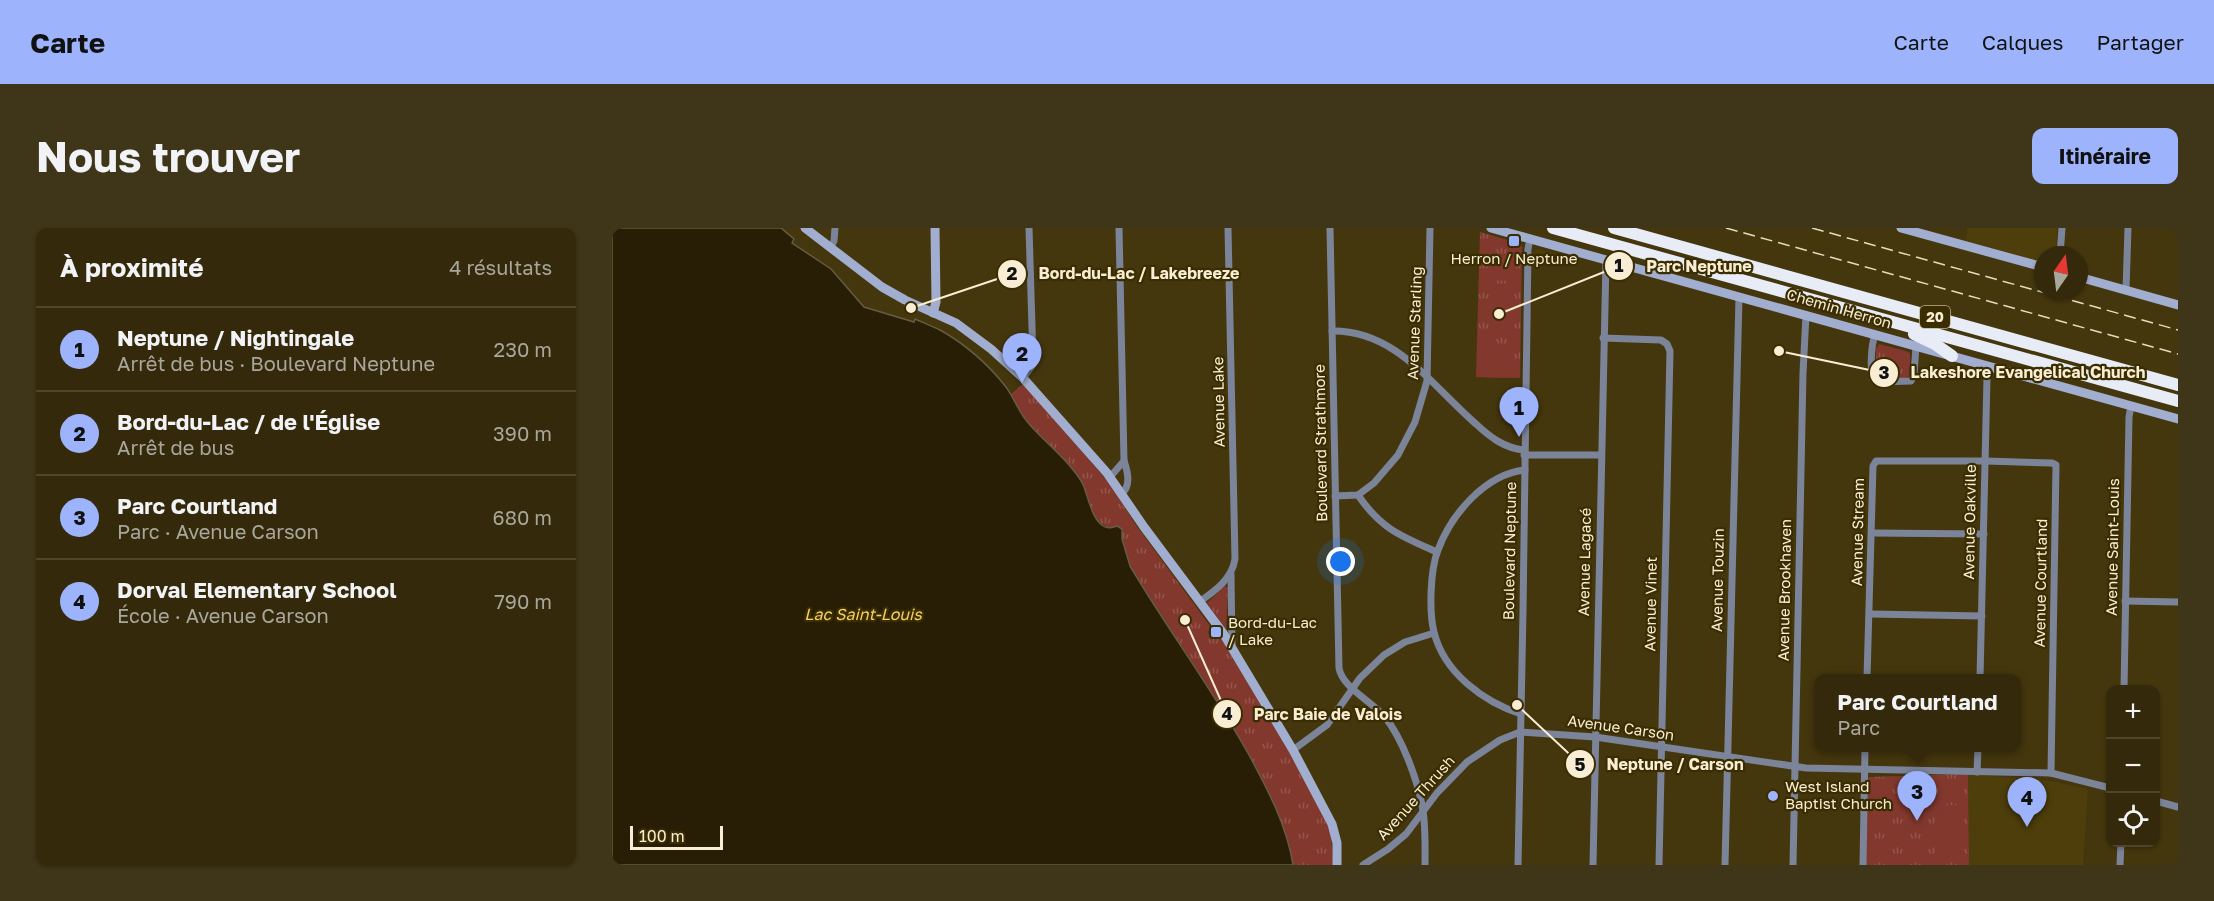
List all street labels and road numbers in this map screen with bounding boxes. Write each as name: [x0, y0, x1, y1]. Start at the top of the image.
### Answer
street label: Avenue Starling: [1403, 266, 1425, 380]
street label: Chemin Herron: [1785, 284, 1894, 332]
road number: 20: [1920, 306, 1950, 328]
street label: Avenue Lake: [1208, 356, 1228, 448]
street label: Boulevard Strathmore: [1310, 364, 1330, 522]
street label: Avenue Oakville: [1959, 464, 1979, 580]
street label: Avenue Stream: [1847, 478, 1867, 586]
street label: Avenue Saint-Louis: [2102, 478, 2122, 616]
street label: Boulevard Neptune: [1499, 481, 1519, 620]
street label: Avenue Lagacé: [1574, 507, 1594, 616]
street label: Avenue Courtland: [2030, 518, 2050, 648]
street label: Avenue Brookhaven: [1774, 519, 1794, 661]
street label: Avenue Touzin: [1707, 528, 1727, 632]
street label: Avenue Vinet: [1640, 556, 1660, 651]
street label: Avenue Carson: [1567, 711, 1676, 743]
street label: Avenue Thrush: [1373, 751, 1458, 843]

